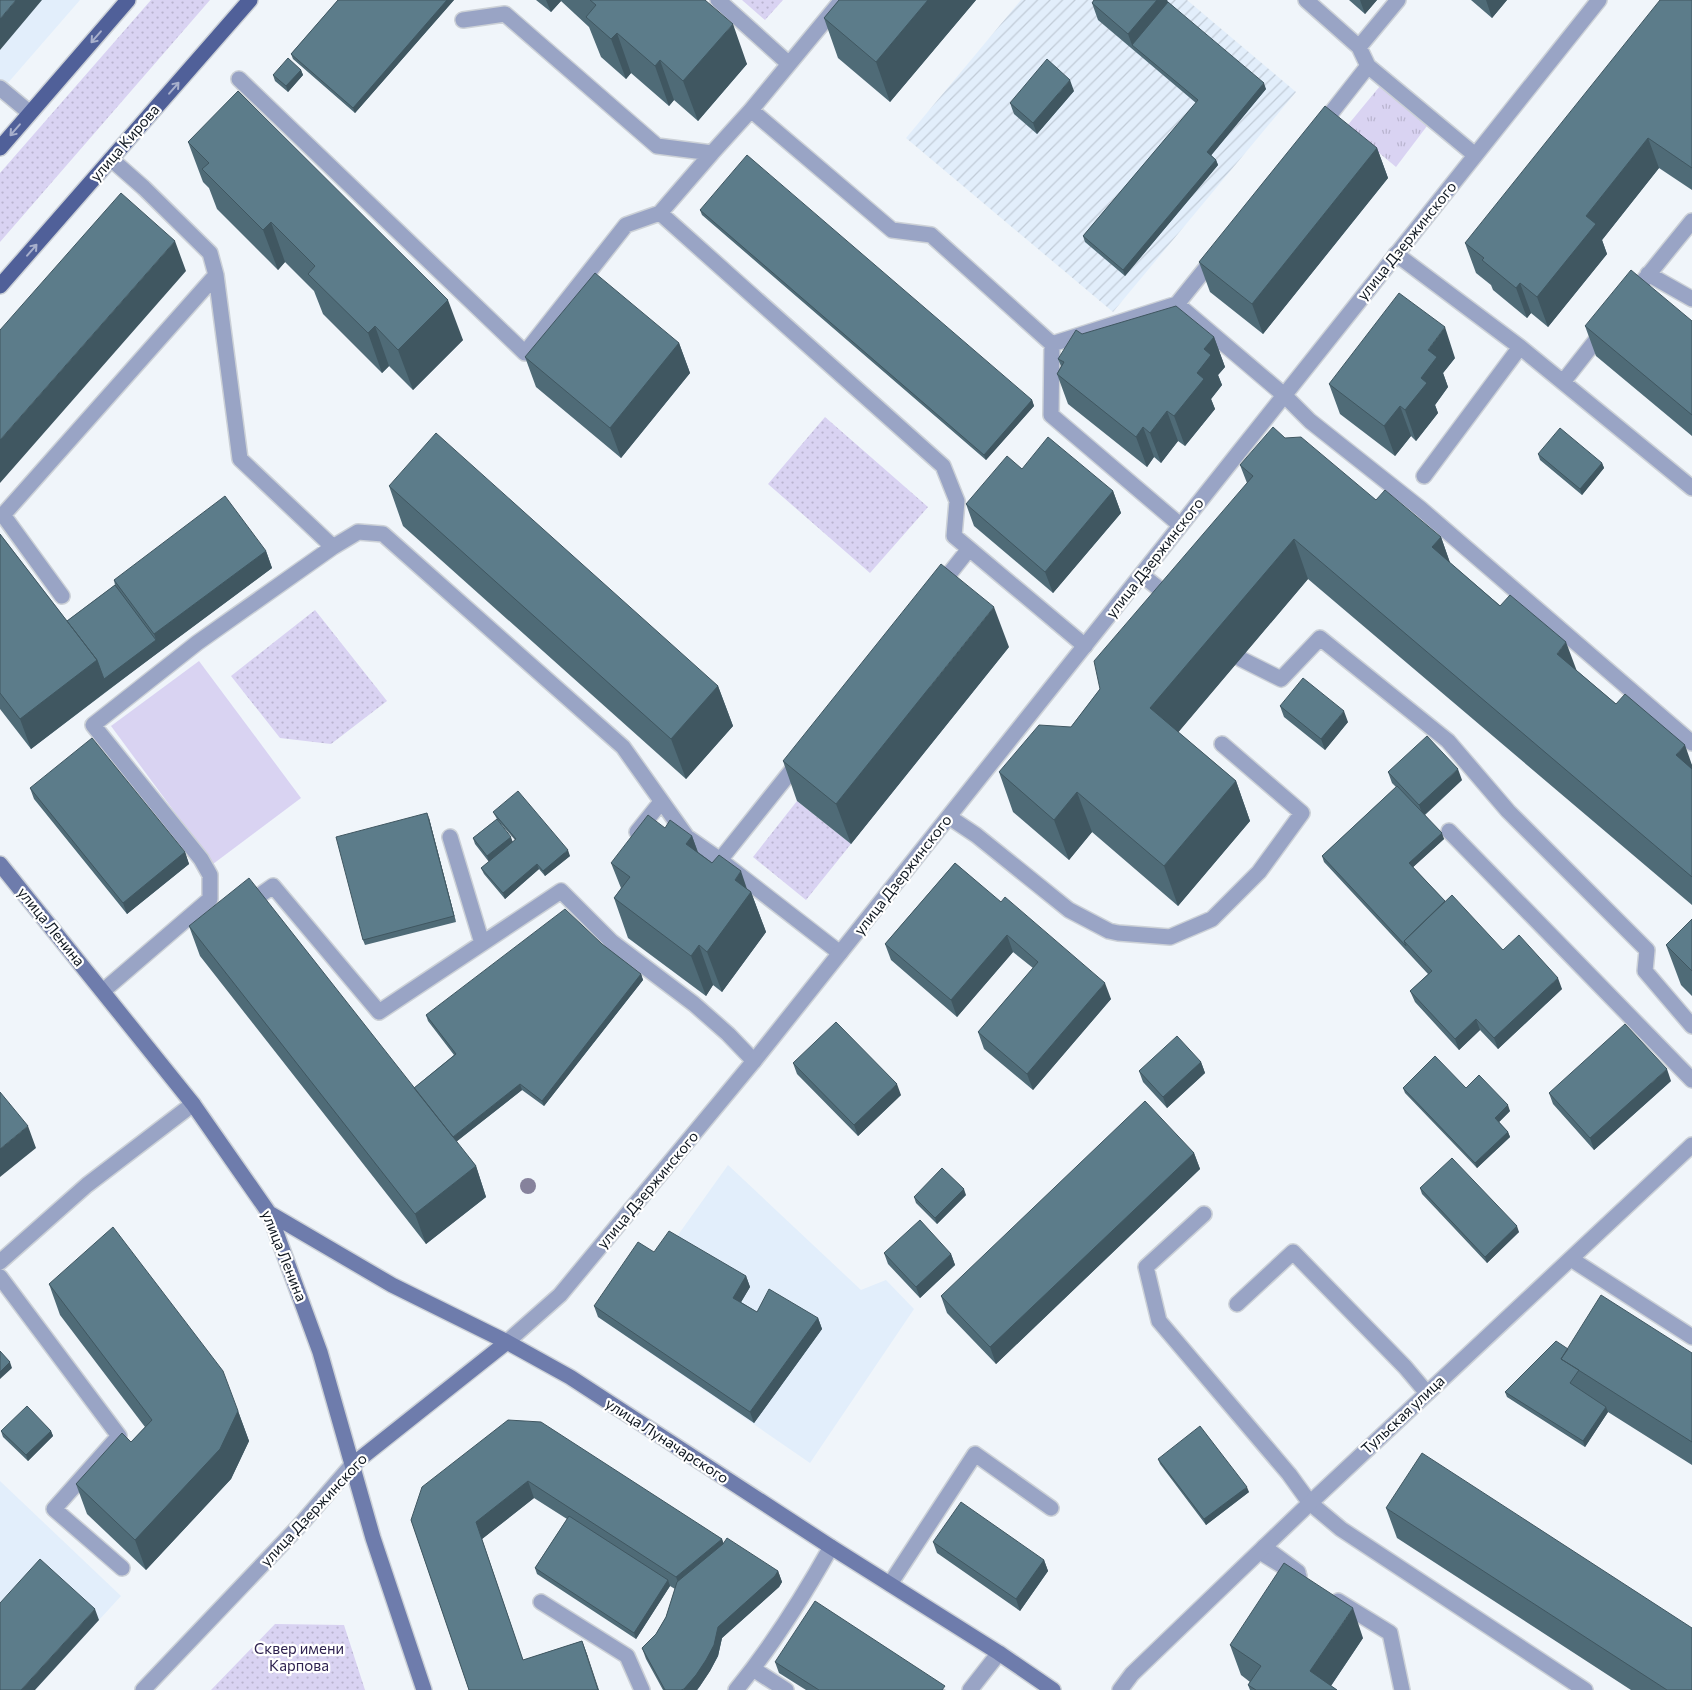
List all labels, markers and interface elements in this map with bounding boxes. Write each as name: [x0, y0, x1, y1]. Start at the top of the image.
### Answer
one-way arrow: [90, 30, 102, 43]
one-way arrow: [168, 81, 179, 94]
street label: улица Кирова: [86, 100, 163, 184]
one-way arrow: [9, 124, 21, 137]
street label: улица Дзержинского: [1353, 177, 1460, 303]
one-way arrow: [26, 243, 38, 256]
street label: улица Дзержинского: [1102, 494, 1207, 621]
street label: улица Дзержинского: [850, 811, 955, 938]
street label: улица Ленина: [14, 883, 89, 970]
street label: улица Дзержинского: [593, 1127, 702, 1252]
street label: улица Ленина: [258, 1207, 311, 1304]
street label: Тульская улица: [1357, 1371, 1448, 1457]
street label: улица Луначарского: [603, 1394, 733, 1487]
street label: улица Дзержинского: [256, 1449, 370, 1570]
park label: Сквер имени Карпова: [254, 1639, 344, 1674]

